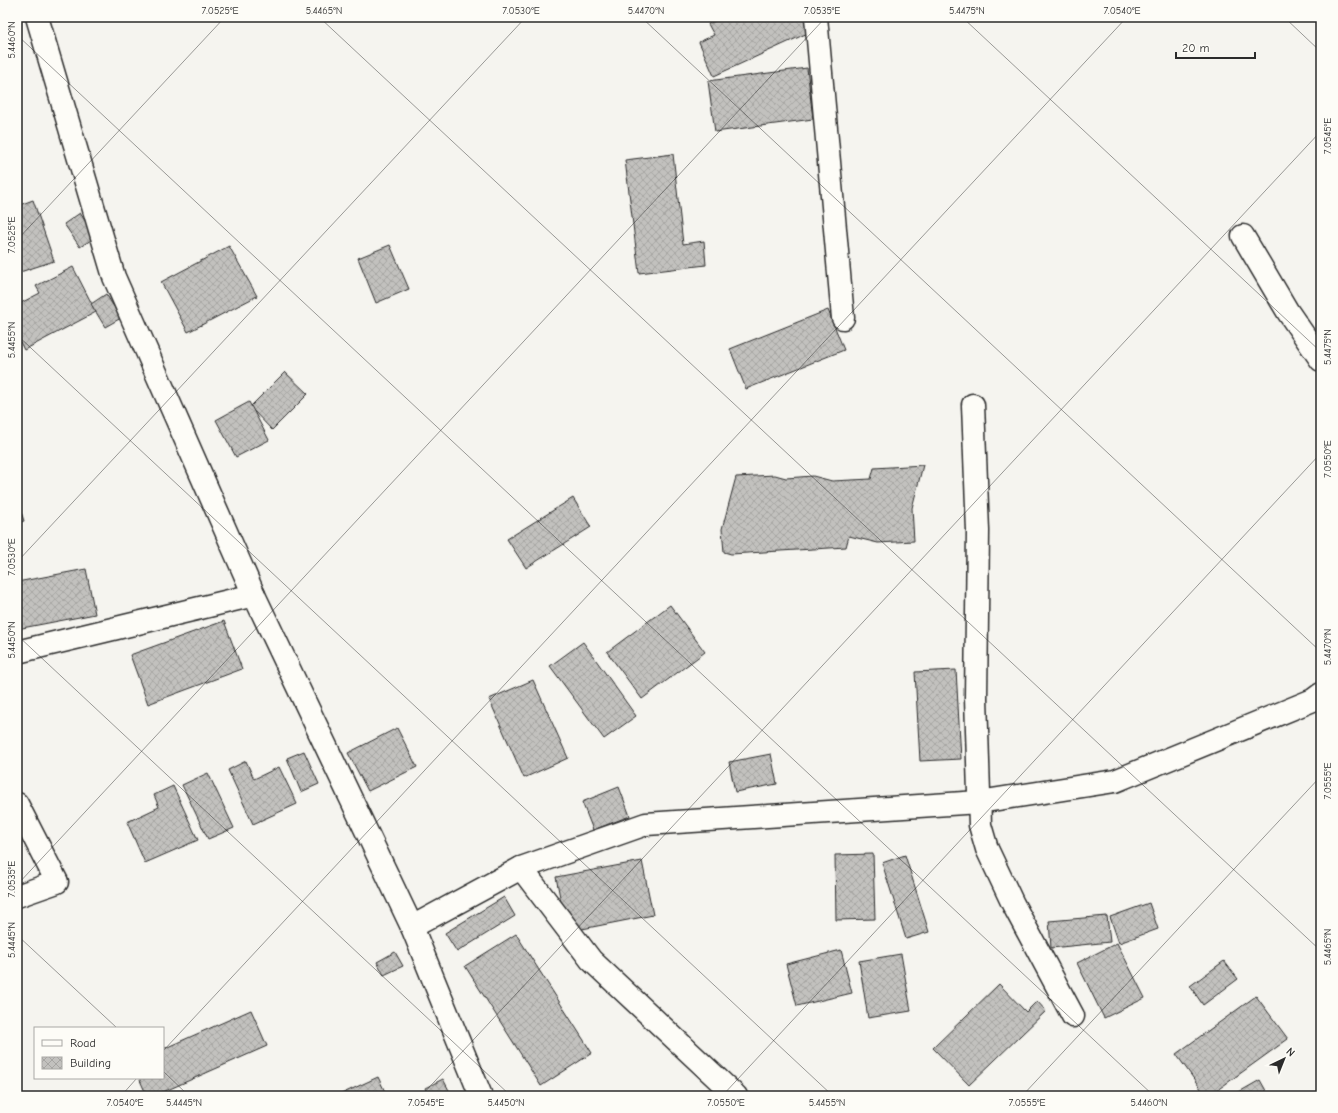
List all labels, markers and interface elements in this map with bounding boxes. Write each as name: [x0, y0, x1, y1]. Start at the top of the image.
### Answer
text: 7.0525°E: [202, 5, 238, 17]
text: 5.4465°N: [306, 5, 342, 17]
text: 7.0530°E: [502, 5, 540, 17]
text: 5.4470°N: [628, 5, 664, 17]
text: 7.0535°E: [804, 5, 840, 17]
text: 5.4475°N: [949, 5, 985, 17]
text: 7.0540°E: [1103, 5, 1141, 17]
text: 5.4460°N: [6, 21, 18, 59]
scale bar: [1176, 34, 1255, 60]
text: 20 m: [1182, 41, 1210, 55]
text: 7.0545°E: [1322, 118, 1334, 154]
text: 7.0525°E: [6, 217, 18, 253]
text: 5.4455°N: [6, 322, 18, 358]
text: 5.4475°N: [1322, 329, 1334, 365]
text: 7.0550°E: [1322, 440, 1334, 478]
text: 7.0530°E: [6, 538, 18, 576]
text: 5.4450°N: [6, 621, 18, 659]
text: 5.4470°N: [1322, 629, 1334, 665]
text: 7.0555°E: [1322, 762, 1334, 800]
text: 7.0535°E: [6, 861, 18, 897]
text: 5.4445°N: [6, 922, 18, 958]
text: 5.4465°N: [1322, 929, 1334, 965]
legend: [34, 1027, 164, 1079]
text: Road: [70, 1036, 96, 1050]
north arrow: [1264, 1039, 1304, 1079]
text: N: [1283, 1045, 1298, 1059]
text: Building: [70, 1056, 111, 1070]
text: 7.0540°E: [106, 1097, 144, 1109]
text: 5.4445°N: [166, 1097, 202, 1109]
text: 7.0545°E: [408, 1097, 444, 1109]
text: 5.4450°N: [487, 1097, 525, 1109]
text: 7.0550°E: [707, 1097, 745, 1109]
text: 5.4455°N: [809, 1097, 845, 1109]
text: 7.0555°E: [1008, 1097, 1046, 1109]
text: 5.4460°N: [1130, 1097, 1168, 1109]

